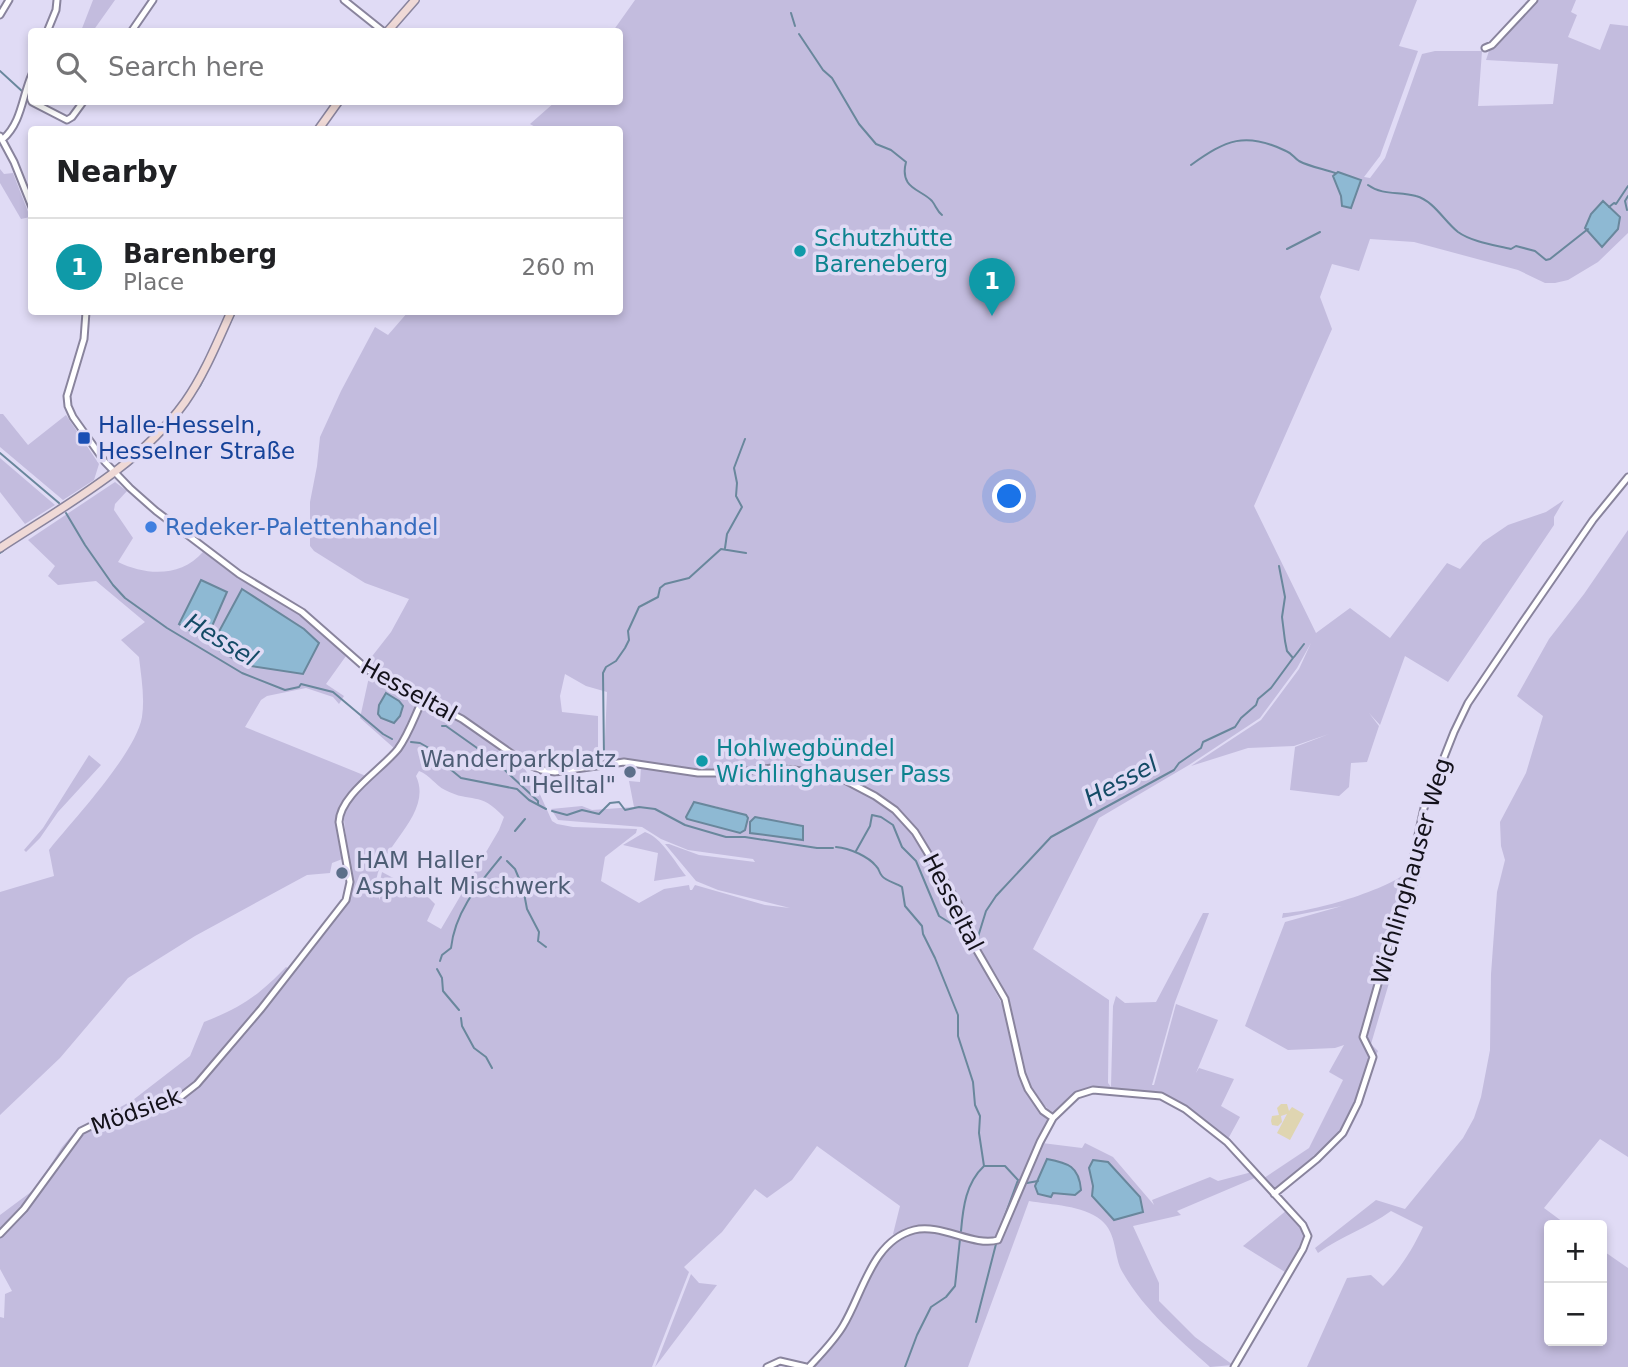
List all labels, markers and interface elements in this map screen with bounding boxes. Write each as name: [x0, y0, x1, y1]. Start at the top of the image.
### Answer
search box: [28, 28, 623, 105]
icon: search: [52, 48, 90, 86]
text: Search here: [108, 52, 264, 82]
text: Nearby: [56, 154, 178, 189]
place label: Schutzhütte Bareneberg: [814, 225, 953, 277]
text: Barenberg: [123, 239, 277, 269]
marker: Schutzhütte Bareneberg: [792, 243, 808, 259]
text: 1: [71, 254, 87, 280]
text: 260 m: [521, 254, 595, 280]
pin: 1: [969, 258, 1015, 316]
text: Place: [123, 269, 184, 295]
place label: Halle-Hesseln, Hesselner Straße: [98, 412, 295, 464]
marker: Halle-Hesseln, Hesselner Straße: [76, 430, 92, 446]
your location: [992, 479, 1026, 513]
place label: Redeker-Palettenhandel: [165, 514, 438, 540]
marker: Redeker-Palettenhandel: [143, 519, 159, 535]
water label: Hessel: [180, 608, 262, 673]
street label: Hesseltal: [357, 653, 461, 727]
place label: Hohlwegbündel Wichlinghauser Pass: [716, 735, 951, 787]
place label: Wanderparkplatz "Helltal": [420, 746, 616, 798]
water label: Hessel: [1079, 750, 1163, 812]
marker: Hohlwegbündel Wichlinghauser Pass: [694, 753, 710, 769]
street label: Wichlinghauser Weg: [1366, 755, 1456, 987]
marker: Wanderparkplatz "Helltal": [622, 764, 638, 780]
place label: HAM Haller Asphalt Mischwerk: [356, 847, 572, 899]
street label: Hesseltal: [917, 849, 989, 955]
marker: HAM Haller Asphalt Mischwerk: [334, 865, 350, 881]
street label: Mödsiek: [87, 1082, 185, 1139]
map controls: [1544, 1220, 1607, 1346]
button: +: [1544, 1220, 1607, 1283]
button: −: [1544, 1283, 1607, 1346]

